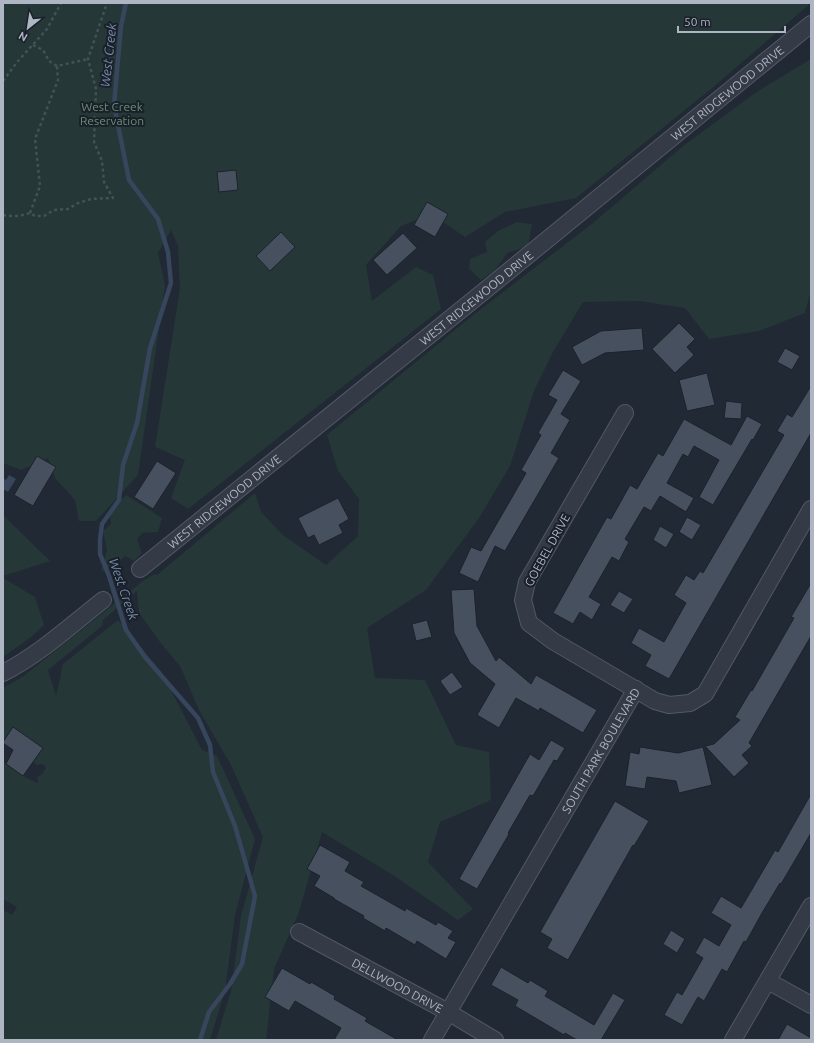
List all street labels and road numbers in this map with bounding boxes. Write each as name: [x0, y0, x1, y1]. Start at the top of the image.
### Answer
street label: WEST RIDGEWOOD DRIVE: [668, 43, 786, 142]
street label: WEST RIDGEWOOD DRIVE: [417, 248, 535, 347]
street label: WEST RIDGEWOOD DRIVE: [165, 451, 283, 551]
street label: GOEBEL DRIVE: [522, 511, 572, 588]
street label: SOUTH PARK BOULEVARD: [559, 686, 642, 815]
street label: DELLWOOD DRIVE: [350, 955, 446, 1015]

